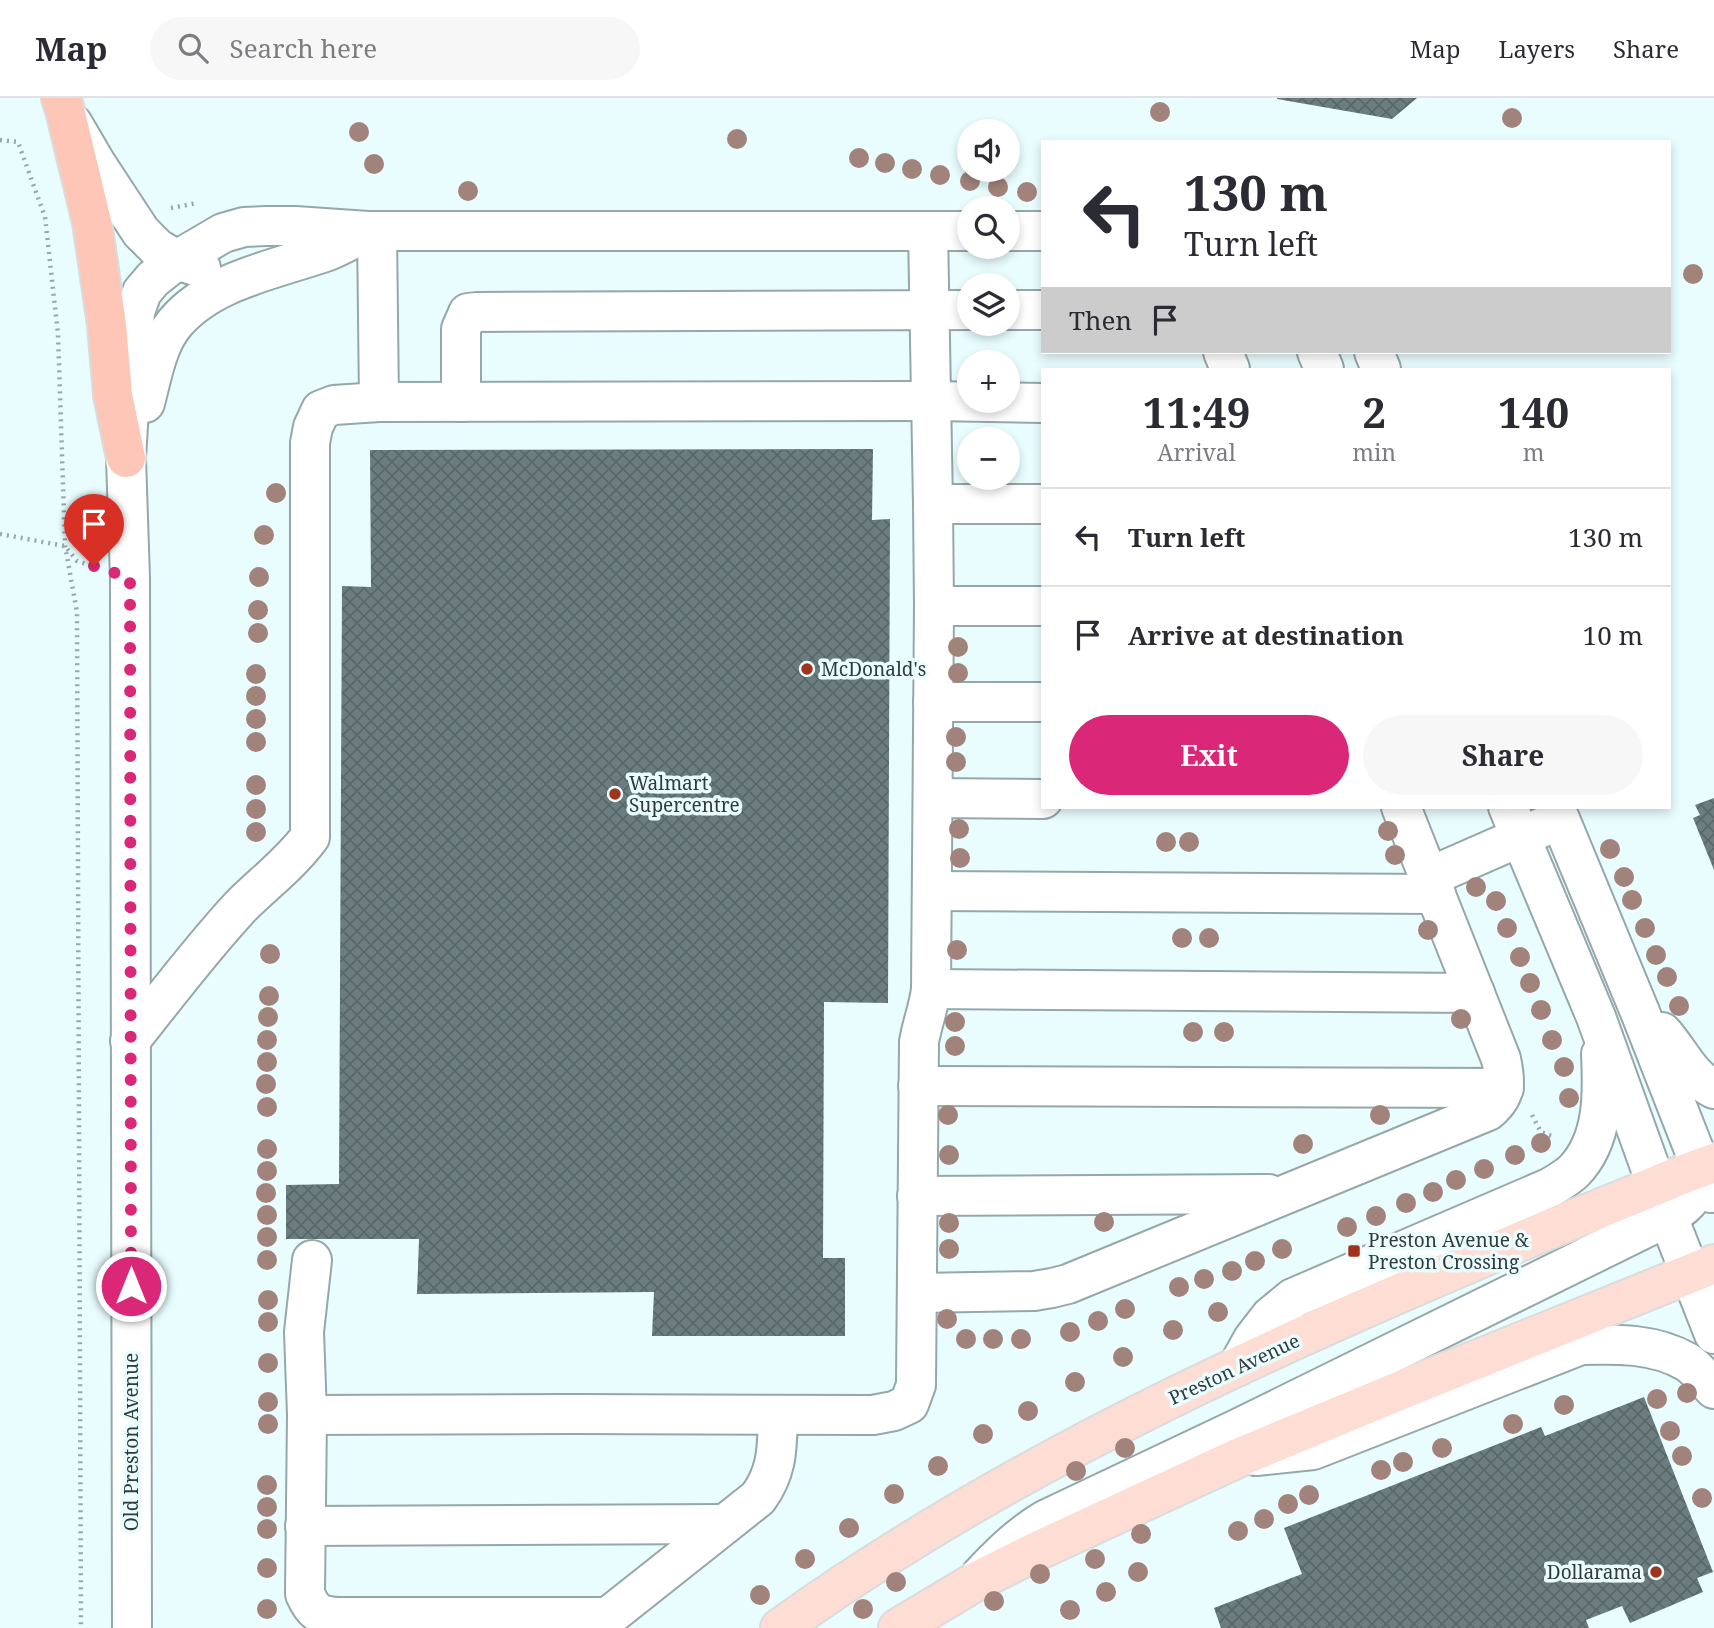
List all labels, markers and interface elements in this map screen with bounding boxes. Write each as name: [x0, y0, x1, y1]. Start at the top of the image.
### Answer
search box: [150, 17, 640, 80]
text: Map: [35, 26, 108, 71]
icon: search: [174, 29, 212, 67]
text: Search here: [230, 30, 377, 66]
text: Map: [1410, 32, 1461, 65]
text: Layers: [1499, 32, 1575, 65]
text: Share: [1613, 32, 1679, 65]
map controls: [957, 119, 1020, 490]
button: sound: [957, 119, 1020, 182]
text: 130 m: [1184, 159, 1328, 225]
icon: left: [1069, 168, 1160, 259]
button: search: [957, 196, 1020, 259]
text: Turn left: [1184, 222, 1318, 265]
button: layers: [957, 273, 1020, 336]
icon: arrive: [1146, 301, 1184, 339]
text: Then: [1069, 302, 1132, 338]
button: +: [957, 350, 1020, 413]
text: 11:49: [1143, 383, 1250, 440]
text: 2: [1362, 383, 1386, 440]
text: 140: [1498, 383, 1569, 440]
button: −: [957, 427, 1020, 490]
text: Arrival: [1157, 436, 1236, 468]
text: min: [1352, 436, 1396, 468]
text: m: [1523, 436, 1544, 468]
pin: [64, 494, 124, 566]
icon: arrive: [75, 505, 113, 543]
icon: left: [1069, 518, 1107, 556]
text: Turn left: [1128, 519, 1245, 555]
text: 130 m: [1568, 519, 1643, 555]
icon: arrive: [1069, 616, 1107, 654]
text: Arrive at destination: [1128, 617, 1404, 653]
text: 10 m: [1583, 617, 1643, 653]
place label: McDonald's: [821, 656, 926, 682]
marker: McDonald's: [799, 661, 815, 677]
button: Exit: [1069, 715, 1349, 795]
button: Share: [1363, 715, 1643, 795]
place label: Walmart Supercentre: [629, 770, 740, 818]
marker: Walmart Supercentre: [607, 786, 623, 802]
place label: Preston Avenue & Preston Crossing: [1368, 1227, 1529, 1275]
marker: Preston Avenue & Preston Crossing: [1346, 1243, 1362, 1259]
position arrow: [94, 1249, 168, 1323]
street label: Preston Avenue: [1164, 1327, 1304, 1411]
street label: Old Preston Avenue: [118, 1353, 144, 1531]
place label: Dollarama: [1547, 1559, 1642, 1585]
marker: Dollarama: [1648, 1564, 1664, 1580]

